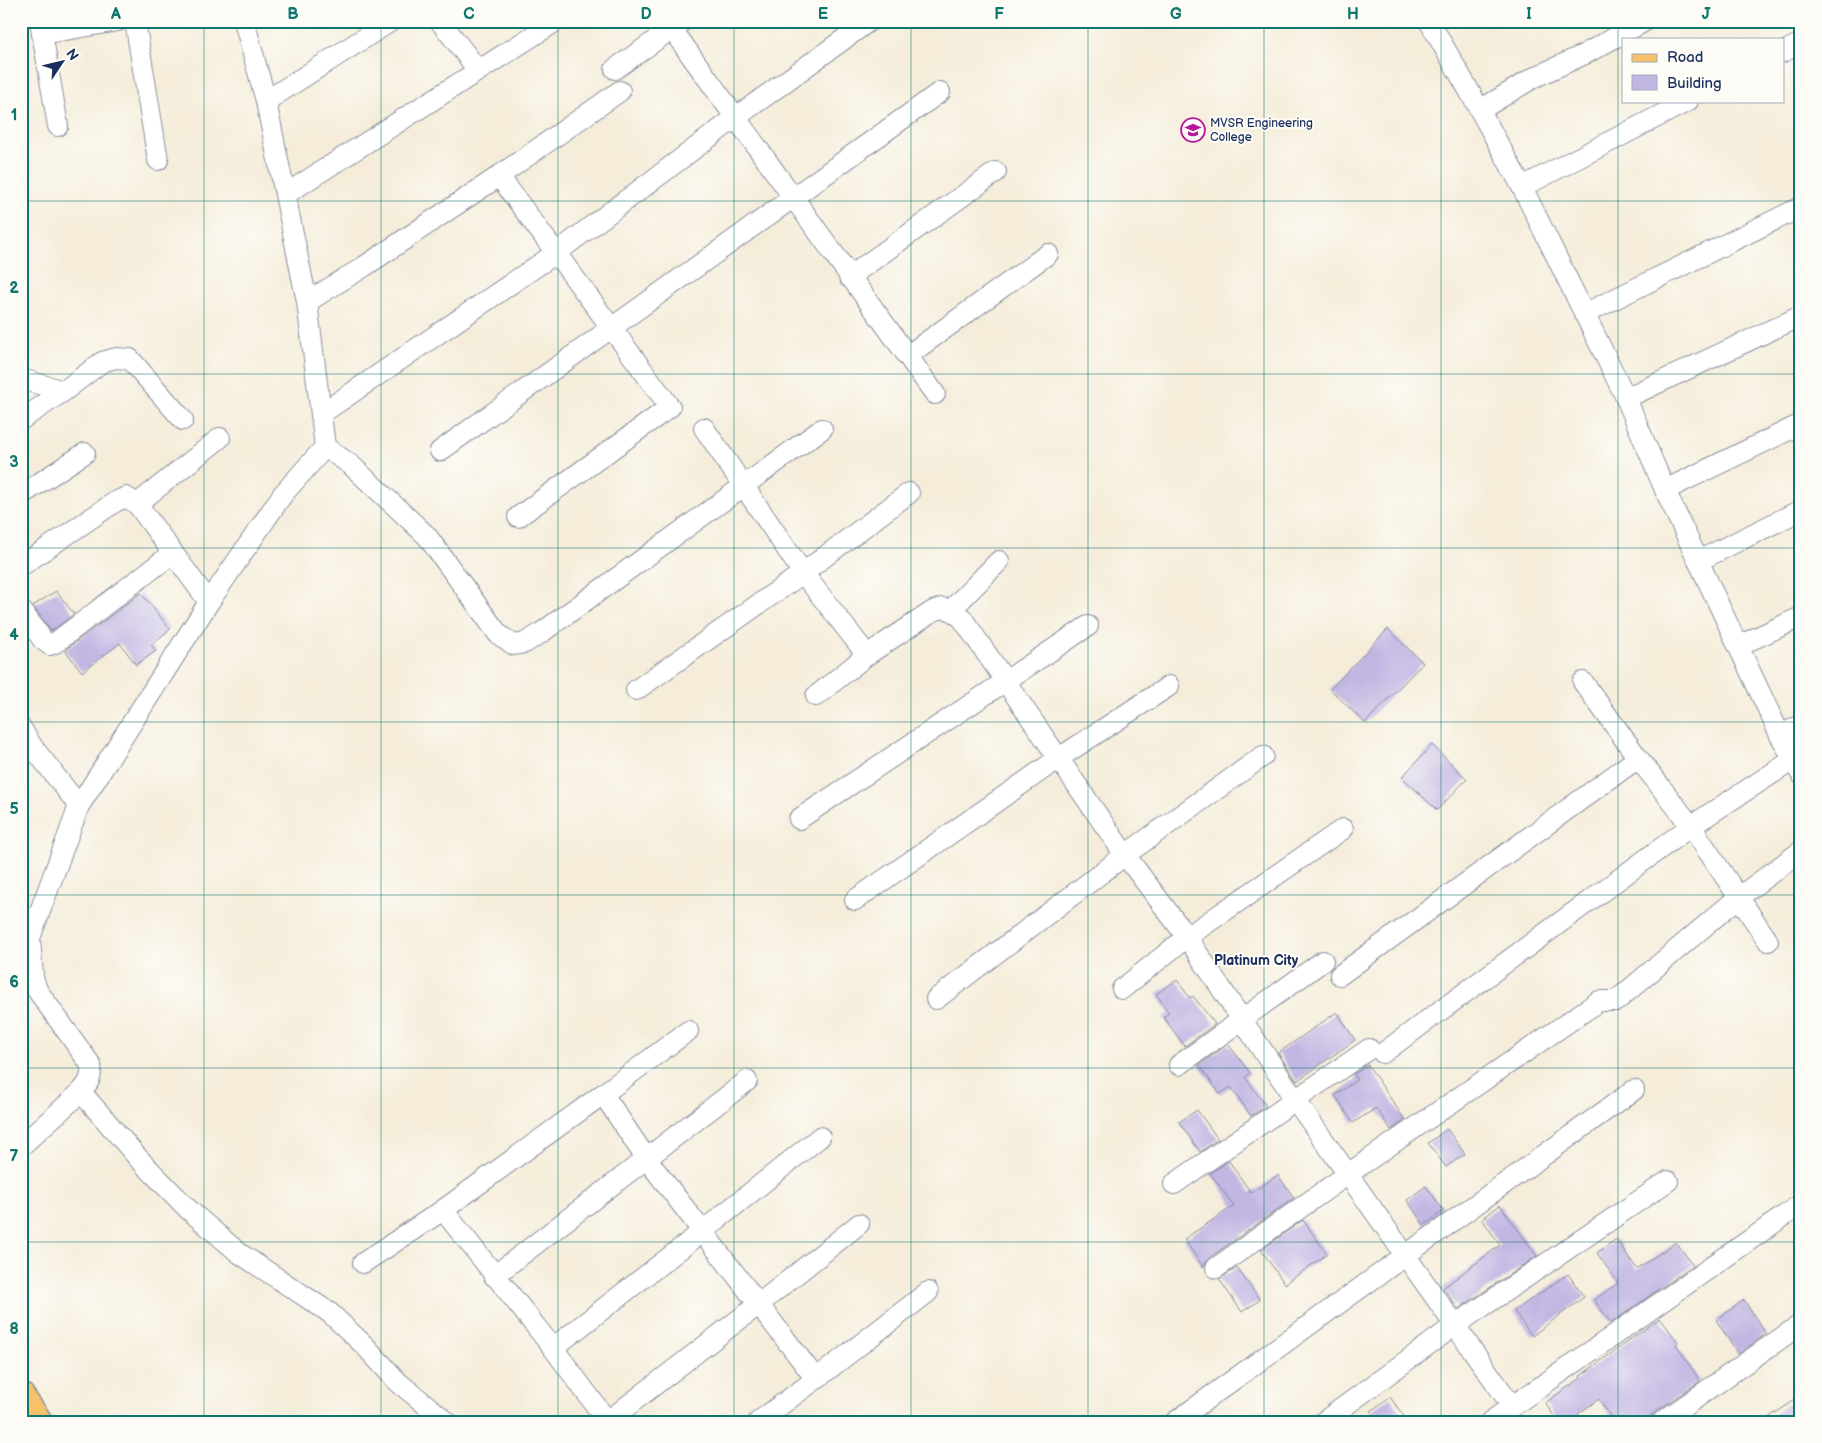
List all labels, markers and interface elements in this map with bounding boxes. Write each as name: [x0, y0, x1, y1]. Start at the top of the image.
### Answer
text: A: [110, 5, 121, 24]
text: B: [287, 5, 299, 24]
text: C: [463, 5, 475, 24]
text: D: [640, 5, 652, 24]
text: E: [818, 5, 828, 24]
text: F: [994, 5, 1004, 24]
text: G: [1170, 5, 1182, 24]
text: H: [1347, 5, 1359, 24]
text: I: [1526, 5, 1532, 24]
text: J: [1702, 5, 1711, 24]
north arrow: [38, 38, 88, 88]
legend: [1622, 38, 1784, 102]
text: N: [62, 46, 82, 64]
text: Road: [1667, 48, 1703, 67]
text: Building: [1667, 74, 1722, 93]
text: 1: [11, 106, 17, 125]
place label: MVSR Engineering College: [1210, 116, 1313, 145]
school or university icon: MVSR Engineering College: [1180, 117, 1206, 143]
text: 2: [9, 279, 19, 298]
text: 3: [9, 453, 19, 472]
text: 4: [9, 626, 19, 645]
text: 5: [9, 800, 19, 819]
district label: Platinum City: [1214, 952, 1299, 969]
text: 6: [9, 973, 19, 992]
text: 7: [10, 1147, 19, 1166]
text: 8: [9, 1320, 19, 1339]

